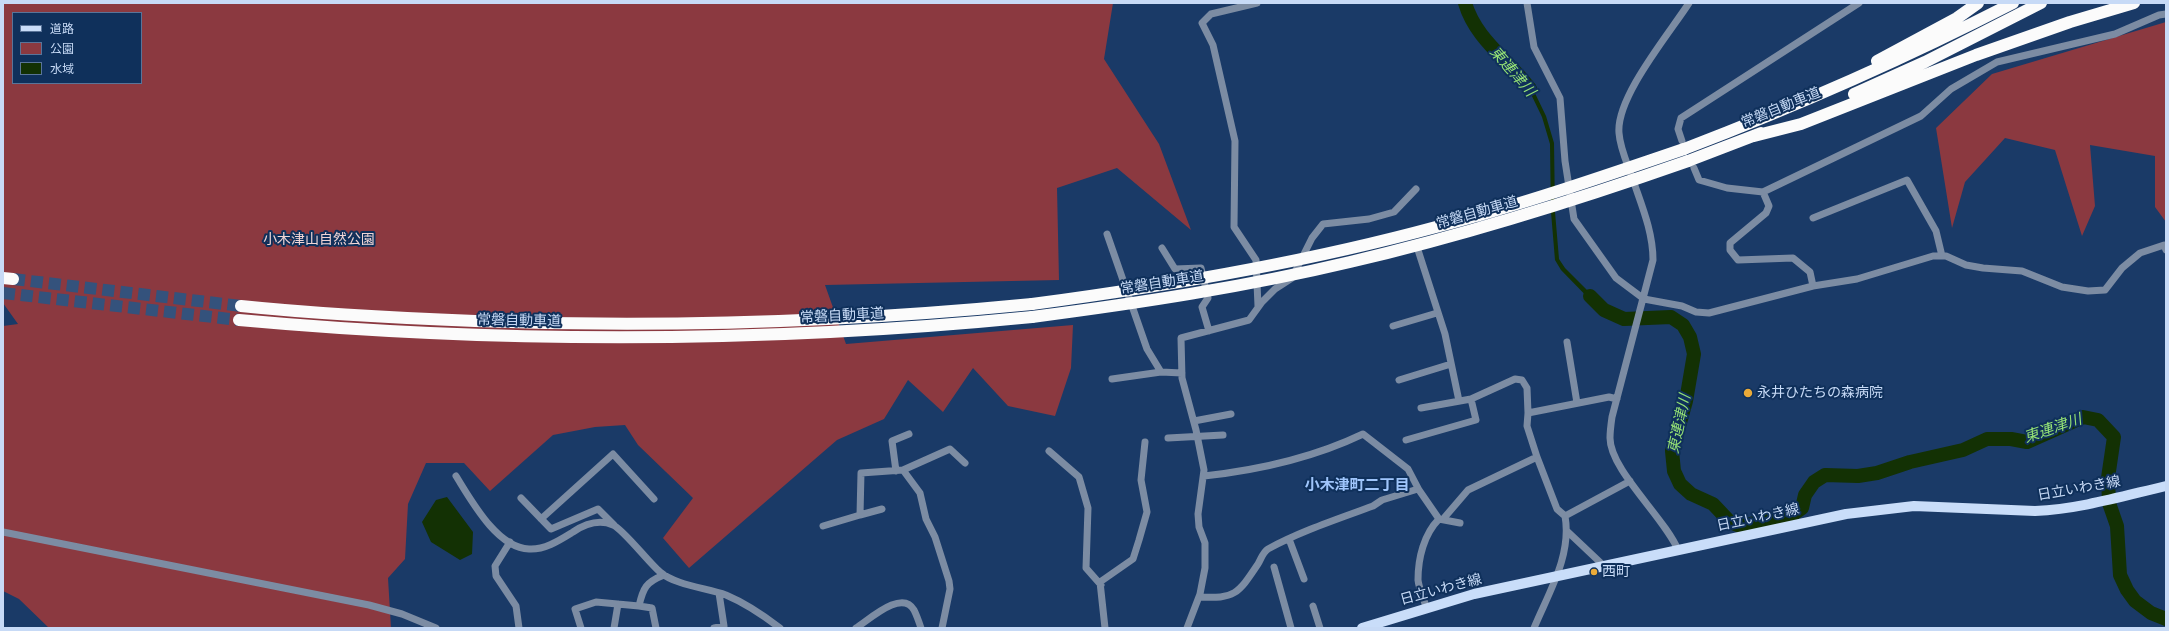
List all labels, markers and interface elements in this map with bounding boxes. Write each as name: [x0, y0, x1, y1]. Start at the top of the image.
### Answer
legend: [12, 12, 142, 84]
text: 道路: [50, 21, 74, 37]
text: 公園: [50, 41, 74, 57]
water label: 東連津川: [1486, 43, 1538, 101]
text: 水域: [50, 61, 74, 77]
street label: 常磐自動車道: [1739, 84, 1823, 132]
street label: 常磐自動車道: [1434, 193, 1520, 233]
park label: 小木津山自然公園: [263, 232, 375, 248]
street label: 常磐自動車道: [1119, 268, 1205, 298]
street label: 常磐自動車道: [800, 305, 884, 327]
street label: 常磐自動車道: [477, 312, 561, 330]
place label: 永井ひたちの森病院: [1757, 385, 1883, 401]
marker: 永井ひたちの森病院: [1742, 387, 1754, 399]
water label: 東連津川: [1665, 393, 1695, 455]
water label: 東連津川: [2022, 411, 2084, 447]
street label: 日立いわき線: [2036, 473, 2122, 505]
district label: 小木津町二丁目: [1305, 477, 1409, 495]
street label: 日立いわき線: [1715, 501, 1801, 535]
place label: 西町: [1602, 564, 1630, 580]
marker: 西町: [1589, 567, 1599, 577]
street label: 日立いわき線: [1398, 571, 1484, 609]

